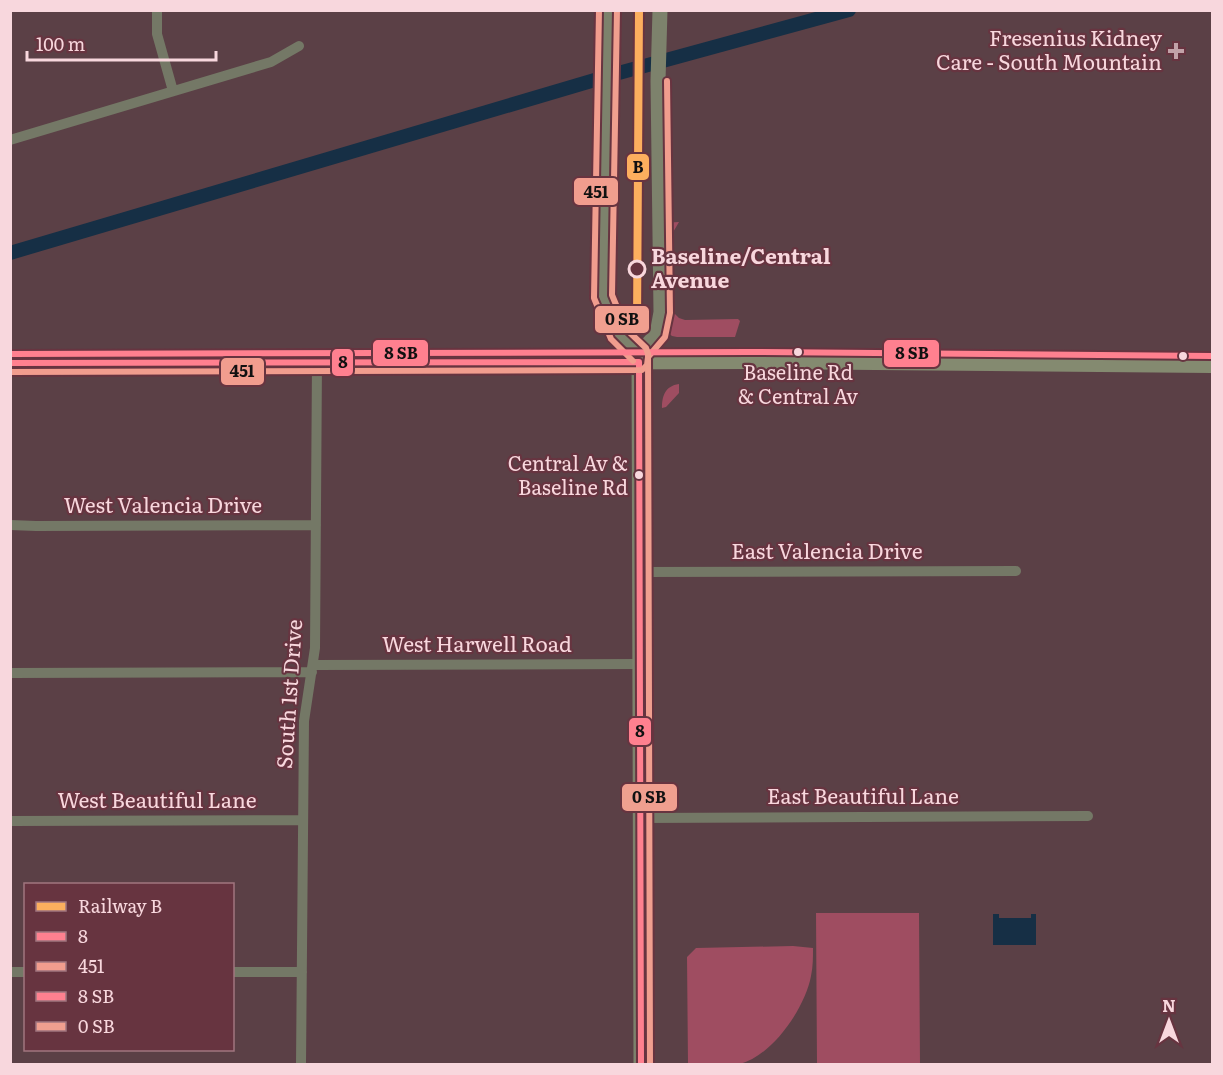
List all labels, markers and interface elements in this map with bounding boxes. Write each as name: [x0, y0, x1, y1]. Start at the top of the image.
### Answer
place label: Fresenius Kidney Care - South Mountain: [936, 21, 1163, 76]
scale bar: [27, 24, 216, 62]
text: 100 m: [36, 30, 85, 57]
marker: Fresenius Kidney Care - South Mountain: [1167, 42, 1185, 60]
line badge: B: [626, 153, 650, 181]
text: B: [632, 154, 644, 178]
line badge: 451: [573, 177, 619, 206]
text: 451: [584, 179, 609, 203]
place label: Baseline/Central Avenue: [651, 239, 831, 294]
marker: Baseline/Central Avenue: [628, 260, 646, 278]
line badge: 0 SB: [594, 305, 650, 334]
text: 0 SB: [605, 306, 639, 330]
line badge: 8 SB: [372, 339, 429, 367]
line badge: 8 SB: [883, 339, 940, 368]
text: 8 SB: [384, 340, 418, 364]
text: 8 SB: [895, 340, 929, 364]
marker: Baseline Rd & Central Av: [792, 346, 804, 358]
line badge: 8: [331, 348, 354, 377]
text: 8: [338, 349, 348, 373]
unlabelled marker: [1177, 350, 1189, 362]
place label: Baseline Rd & Central Av: [738, 356, 858, 410]
line badge: 451: [220, 357, 265, 386]
text: 451: [230, 358, 255, 382]
place label: Central Av & Baseline Rd: [508, 447, 628, 501]
marker: Central Av & Baseline Rd: [633, 469, 645, 481]
street label: West Valencia Drive: [64, 488, 262, 519]
street label: East Valencia Drive: [731, 534, 923, 565]
street label: South 1st Drive: [267, 618, 308, 770]
street label: West Harwell Road: [382, 627, 572, 658]
line badge: 8: [628, 717, 652, 746]
text: 8: [635, 718, 645, 742]
street label: East Beautiful Lane: [767, 779, 959, 810]
street label: West Beautiful Lane: [57, 783, 257, 814]
line badge: 0 SB: [621, 783, 678, 812]
text: 0 SB: [632, 784, 666, 808]
legend: [24, 883, 234, 1051]
text: Railway B: [78, 892, 162, 919]
text: 8: [78, 922, 88, 949]
text: 451: [78, 952, 104, 979]
text: 8 SB: [78, 982, 114, 1009]
north arrow: [1139, 991, 1199, 1051]
text: N: [1162, 993, 1176, 1017]
text: 0 SB: [78, 1012, 115, 1039]

